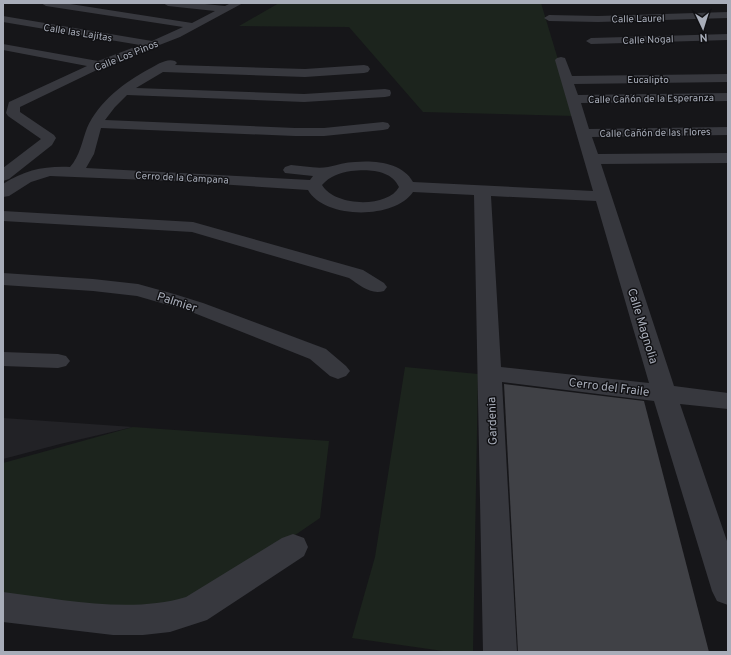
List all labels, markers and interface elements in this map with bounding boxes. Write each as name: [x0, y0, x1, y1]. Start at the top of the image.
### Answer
north arrow: [683, 8, 723, 48]
street label: Calle Laurel: [611, 13, 665, 26]
street label: Calle las Lajitas: [42, 22, 113, 45]
text: N: [699, 30, 708, 44]
street label: Calle Nogal: [622, 33, 674, 48]
street label: Calle Los Pinos: [93, 38, 161, 75]
street label: Eucalipto: [627, 74, 669, 87]
street label: Calle Cañón de la Esperanza: [588, 92, 714, 107]
street label: Calle Cañón de las Flores: [599, 126, 711, 141]
street label: Cerro de la Campana: [135, 170, 229, 187]
street label: Calle Magnolia: [623, 286, 661, 366]
street label: Palmier: [155, 289, 199, 317]
street label: Cerro del Fraile: [568, 375, 650, 401]
street label: Gardenia: [484, 396, 502, 445]

